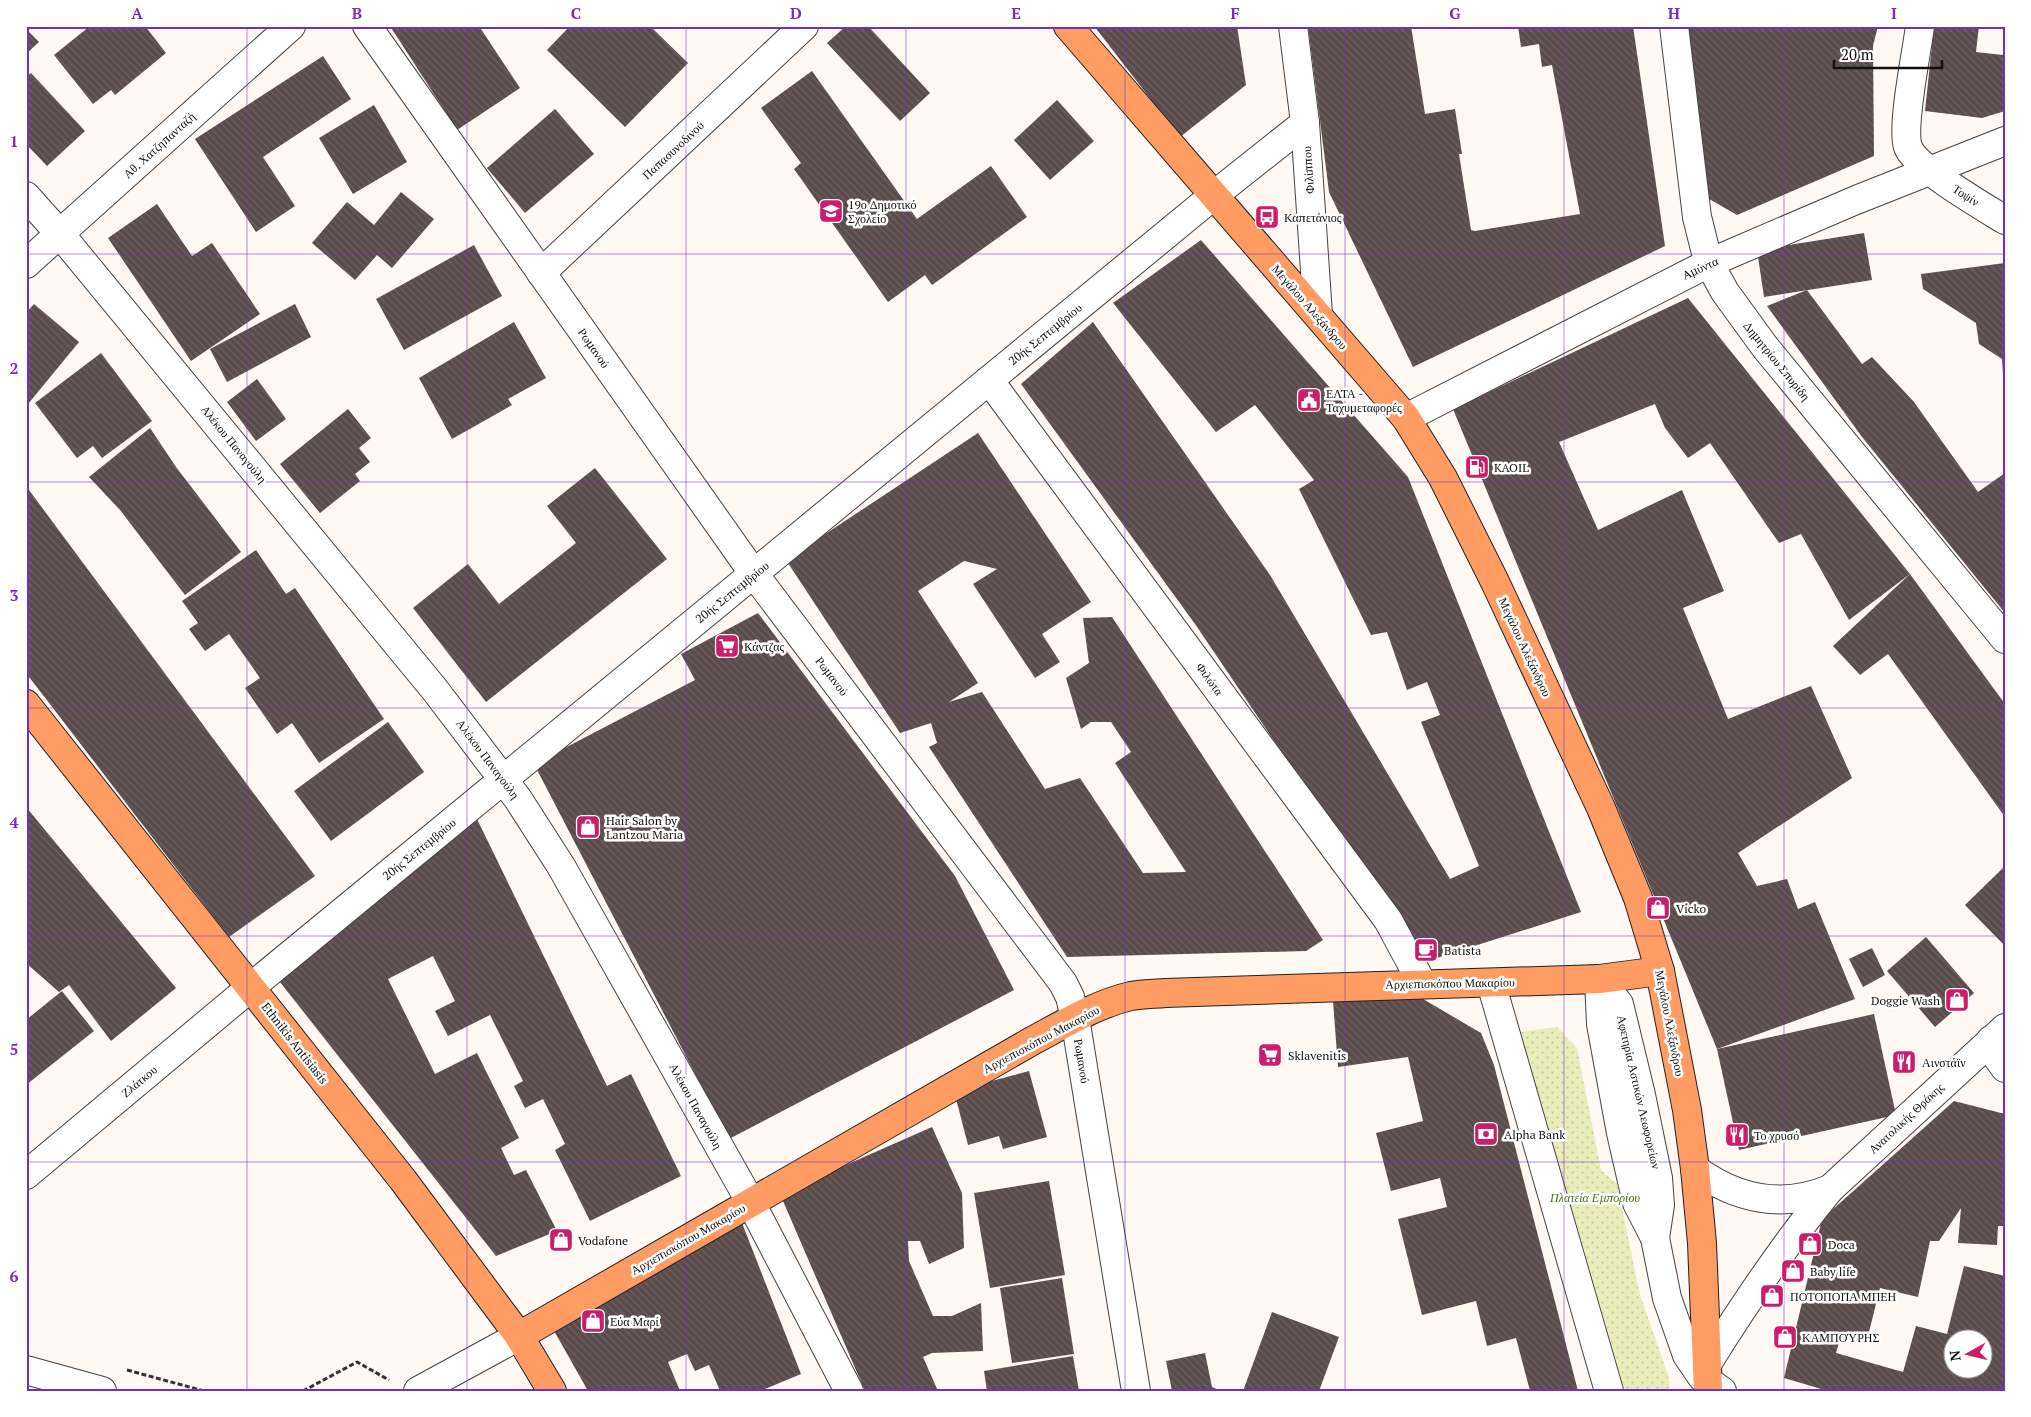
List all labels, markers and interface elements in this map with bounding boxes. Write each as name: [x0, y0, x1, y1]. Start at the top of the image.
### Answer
text: A: [131, 2, 143, 24]
text: B: [352, 2, 362, 24]
text: C: [571, 2, 581, 24]
text: D: [790, 2, 802, 24]
text: E: [1011, 2, 1021, 24]
text: F: [1230, 2, 1240, 24]
text: G: [1449, 2, 1461, 24]
text: H: [1668, 2, 1680, 24]
text: I: [1891, 2, 1897, 24]
scale bar: [1834, 38, 1941, 70]
text: 20 m: [1841, 44, 1874, 64]
street label: Αθ. Χατζηπανταζή: [120, 109, 198, 181]
street label: Παπασυνοδινού: [639, 118, 707, 182]
text: 1: [9, 130, 19, 152]
street label: Φιλίππου: [1299, 146, 1317, 194]
street label: Τοψίν: [1950, 181, 1983, 209]
place label: 19ο Δημοτικό Σχολείο: [848, 197, 916, 226]
school or university icon: 19ο Δημοτικό Σχολείο: [818, 198, 844, 224]
bus stop icon: Καπετάνιος: [1254, 204, 1280, 230]
place label: Καπετάνιος: [1284, 210, 1342, 225]
street label: Αμύντα: [1680, 253, 1721, 283]
street label: Μεγάλου Αλεξάνδρου: [1269, 261, 1351, 353]
street label: 20ής Σεπτεμβρίου: [1005, 300, 1085, 368]
street label: Δημητρίου Σπυρίδη: [1740, 318, 1814, 404]
street label: Ρωμανού: [575, 325, 613, 371]
text: 2: [9, 357, 19, 379]
place label: ΕΛΤΑ - Ταχυμεταφορές: [1326, 386, 1402, 415]
public building icon: ΕΛΤΑ - Ταχυμεταφορές: [1296, 387, 1322, 413]
street label: Αλέκου Παναγούλη: [198, 402, 270, 486]
fuel station icon: KAOIL: [1464, 454, 1490, 480]
place label: KAOIL: [1494, 460, 1529, 475]
street label: 20ής Σεπτεμβρίου: [692, 558, 772, 626]
text: 3: [9, 584, 19, 606]
street label: Μεγάλου Αλεξάνδρου: [1495, 595, 1555, 699]
supermarket icon: Κάντζας: [714, 633, 740, 659]
place label: Κάντζας: [744, 639, 785, 654]
street label: Ρωμανού: [812, 653, 852, 699]
street label: Φιλώτα: [1193, 660, 1227, 699]
street label: Αλέκου Παναγούλη: [453, 716, 523, 802]
text: 4: [9, 811, 19, 833]
place label: Hair Salon by Lantzou Maria: [606, 813, 683, 842]
shop icon: Hair Salon by Lantzou Maria: [575, 814, 601, 840]
street label: 20ής Σεπτεμβρίου: [379, 815, 459, 883]
shop icon: Vicko: [1645, 895, 1671, 921]
place label: Vicko: [1676, 901, 1706, 916]
cafe icon: Batista: [1413, 937, 1439, 963]
place label: Batista: [1444, 943, 1481, 958]
street label: Μεγάλου Αλεξάνδρου: [1652, 969, 1688, 1077]
street label: Αρχιεπισκόπου Μακαρίου: [1385, 974, 1515, 992]
shop icon: Doggie Wash: [1944, 987, 1970, 1013]
place label: Doggie Wash: [1871, 993, 1940, 1008]
street label: Ethnikis Antisiasis: [259, 999, 331, 1087]
street label: Αρχιεπισκόπου Μακαρίου: [980, 1002, 1102, 1076]
street label: Αφετηρία Αστικών Λεωφορείων: [1614, 1013, 1664, 1171]
text: 5: [9, 1038, 19, 1060]
street label: Ρωμανού: [1071, 1038, 1093, 1085]
supermarket icon: Sklavenitis: [1257, 1042, 1283, 1068]
place label: Sklavenitis: [1288, 1048, 1346, 1063]
restaurant icon: Αινστάϊν: [1891, 1049, 1917, 1075]
place label: Αινστάϊν: [1922, 1055, 1966, 1070]
street label: Αλέκου Παναγούλη: [666, 1060, 726, 1152]
street label: Ζλάτκου: [118, 1062, 160, 1100]
street label: Ανατολικής Θράκης: [1865, 1079, 1947, 1157]
bank icon: Alpha Bank: [1473, 1121, 1499, 1147]
restaurant icon: Το χρυσό: [1724, 1122, 1750, 1148]
place label: Alpha Bank: [1504, 1127, 1566, 1142]
place label: Το χρυσό: [1754, 1128, 1799, 1143]
park label: Πλατεία Εμπορίου: [1549, 1190, 1640, 1205]
street label: Αρχιεπισκόπου Μακαρίου: [628, 1200, 748, 1278]
shop icon: Vodafone: [548, 1227, 574, 1253]
shop icon: Doca: [1797, 1231, 1823, 1257]
place label: Vodafone: [578, 1233, 628, 1248]
place label: Doca: [1828, 1237, 1855, 1252]
shop icon: Baby life: [1780, 1258, 1806, 1284]
place label: Baby life: [1810, 1264, 1856, 1279]
text: 6: [9, 1265, 19, 1287]
shop icon: ΠΟΤΟΠΟΙΊΑ ΜΠΕΗ: [1759, 1283, 1785, 1309]
place label: ΠΟΤΟΠΟΙΊΑ ΜΠΕΗ: [1790, 1289, 1897, 1304]
shop icon: Εύα Μαρί: [580, 1308, 606, 1334]
place label: Εύα Μαρί: [610, 1314, 659, 1329]
shop icon: ΚΑΜΠΟΎΡΗΣ: [1772, 1324, 1798, 1350]
place label: ΚΑΜΠΟΎΡΗΣ: [1802, 1330, 1879, 1345]
north arrow: [1944, 1330, 1994, 1380]
text: N: [1944, 1349, 1965, 1362]

